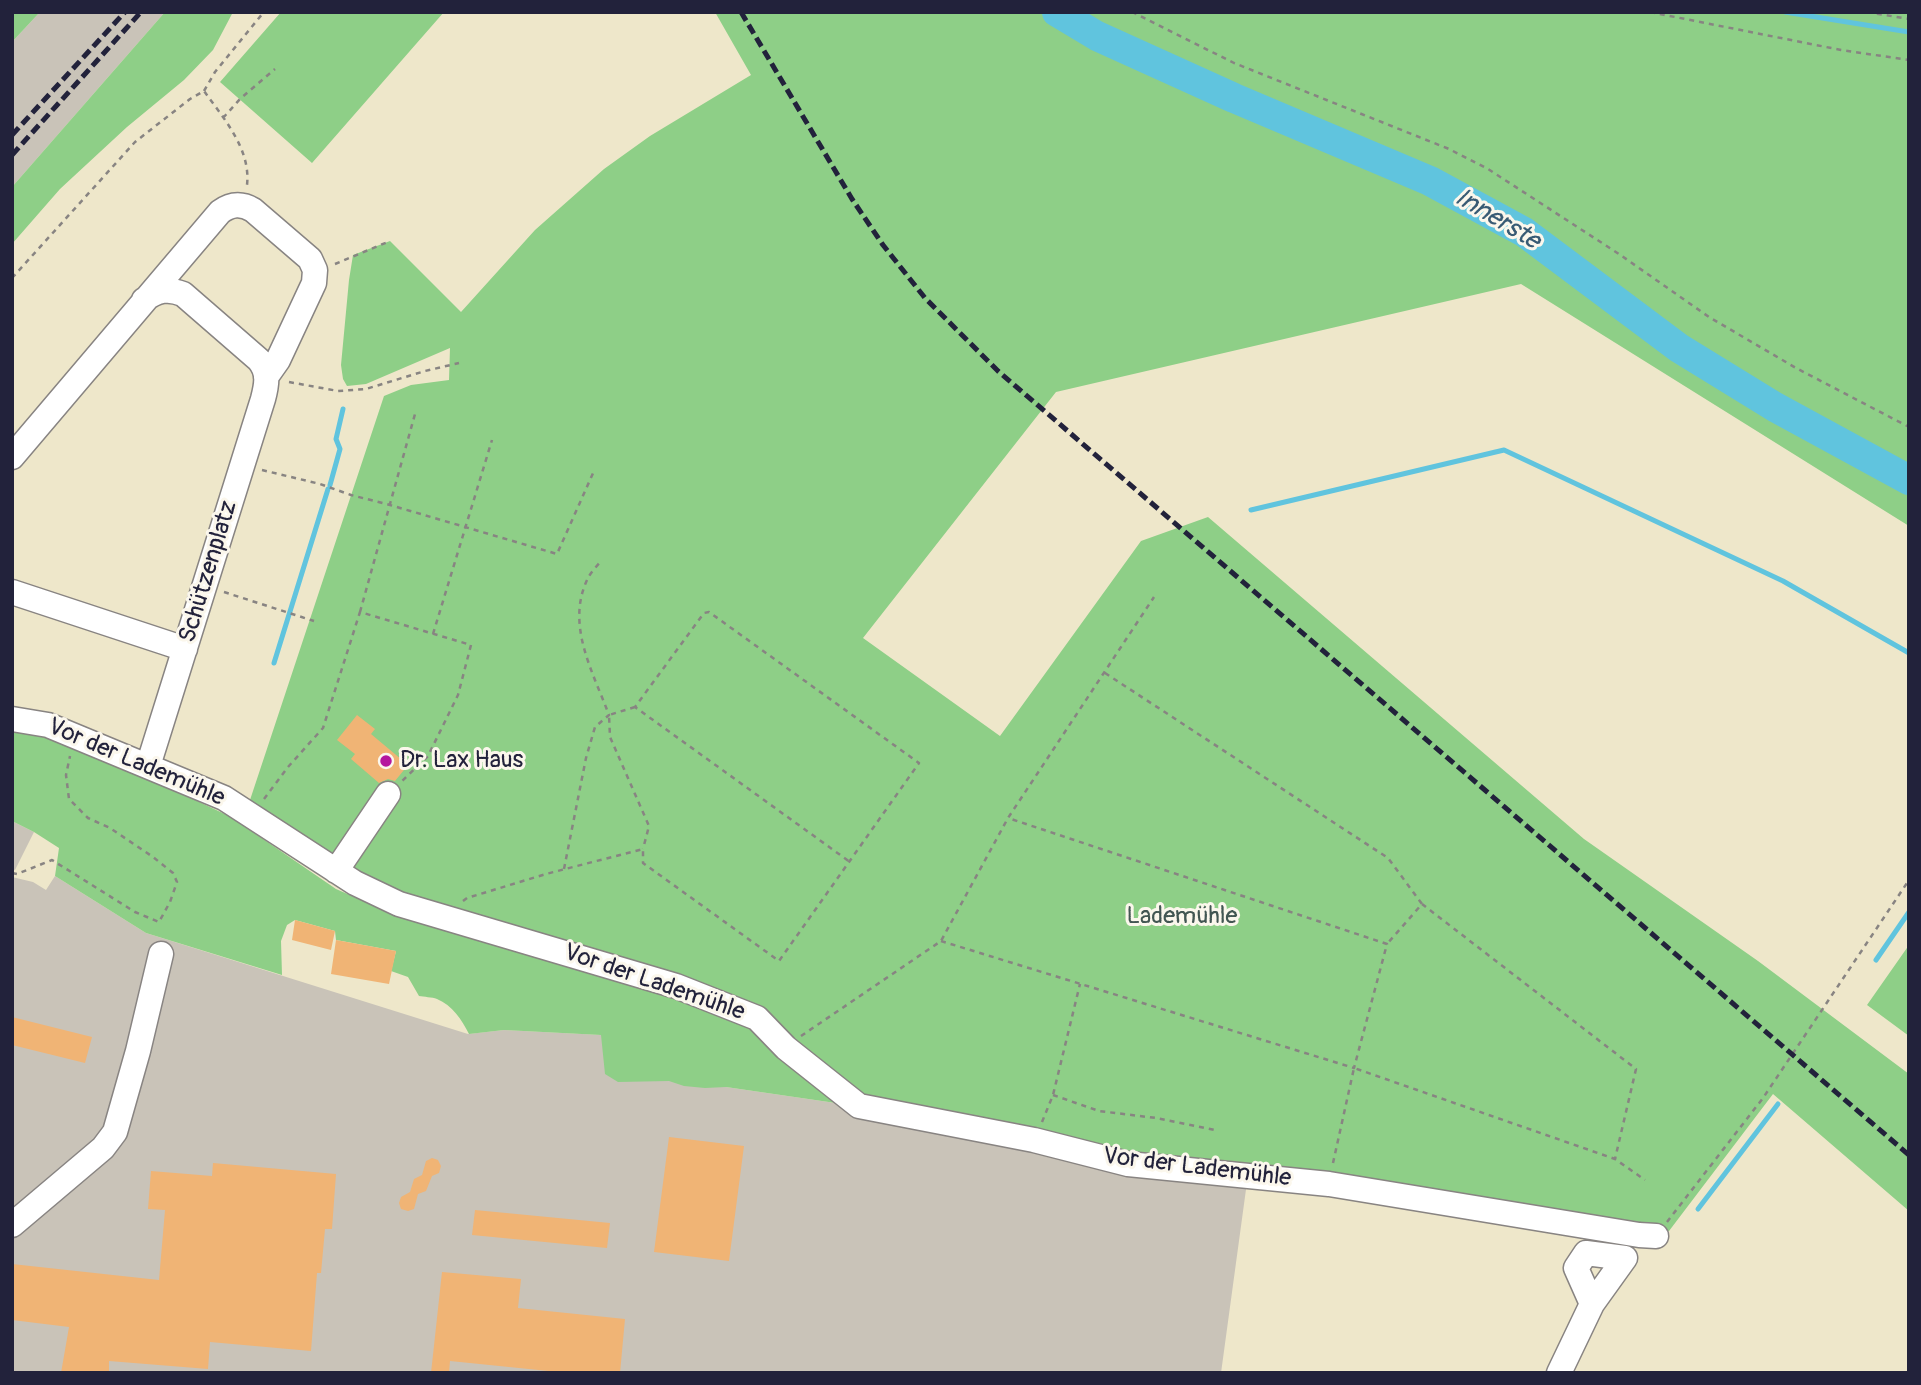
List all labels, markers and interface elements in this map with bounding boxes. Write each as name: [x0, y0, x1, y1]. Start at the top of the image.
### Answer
water label: Innerste: [1449, 182, 1545, 258]
street label: Schützenplatz: [174, 498, 244, 646]
street label: Vor der Lademühle: [43, 713, 229, 813]
place label: Dr. Lax Haus: [400, 747, 523, 775]
marker: Dr. Lax Haus: [378, 753, 394, 769]
park label: Lademühle: [1127, 903, 1237, 931]
street label: Vor der Lademühle: [560, 939, 748, 1027]
street label: Vor der Lademühle: [1101, 1142, 1293, 1194]

